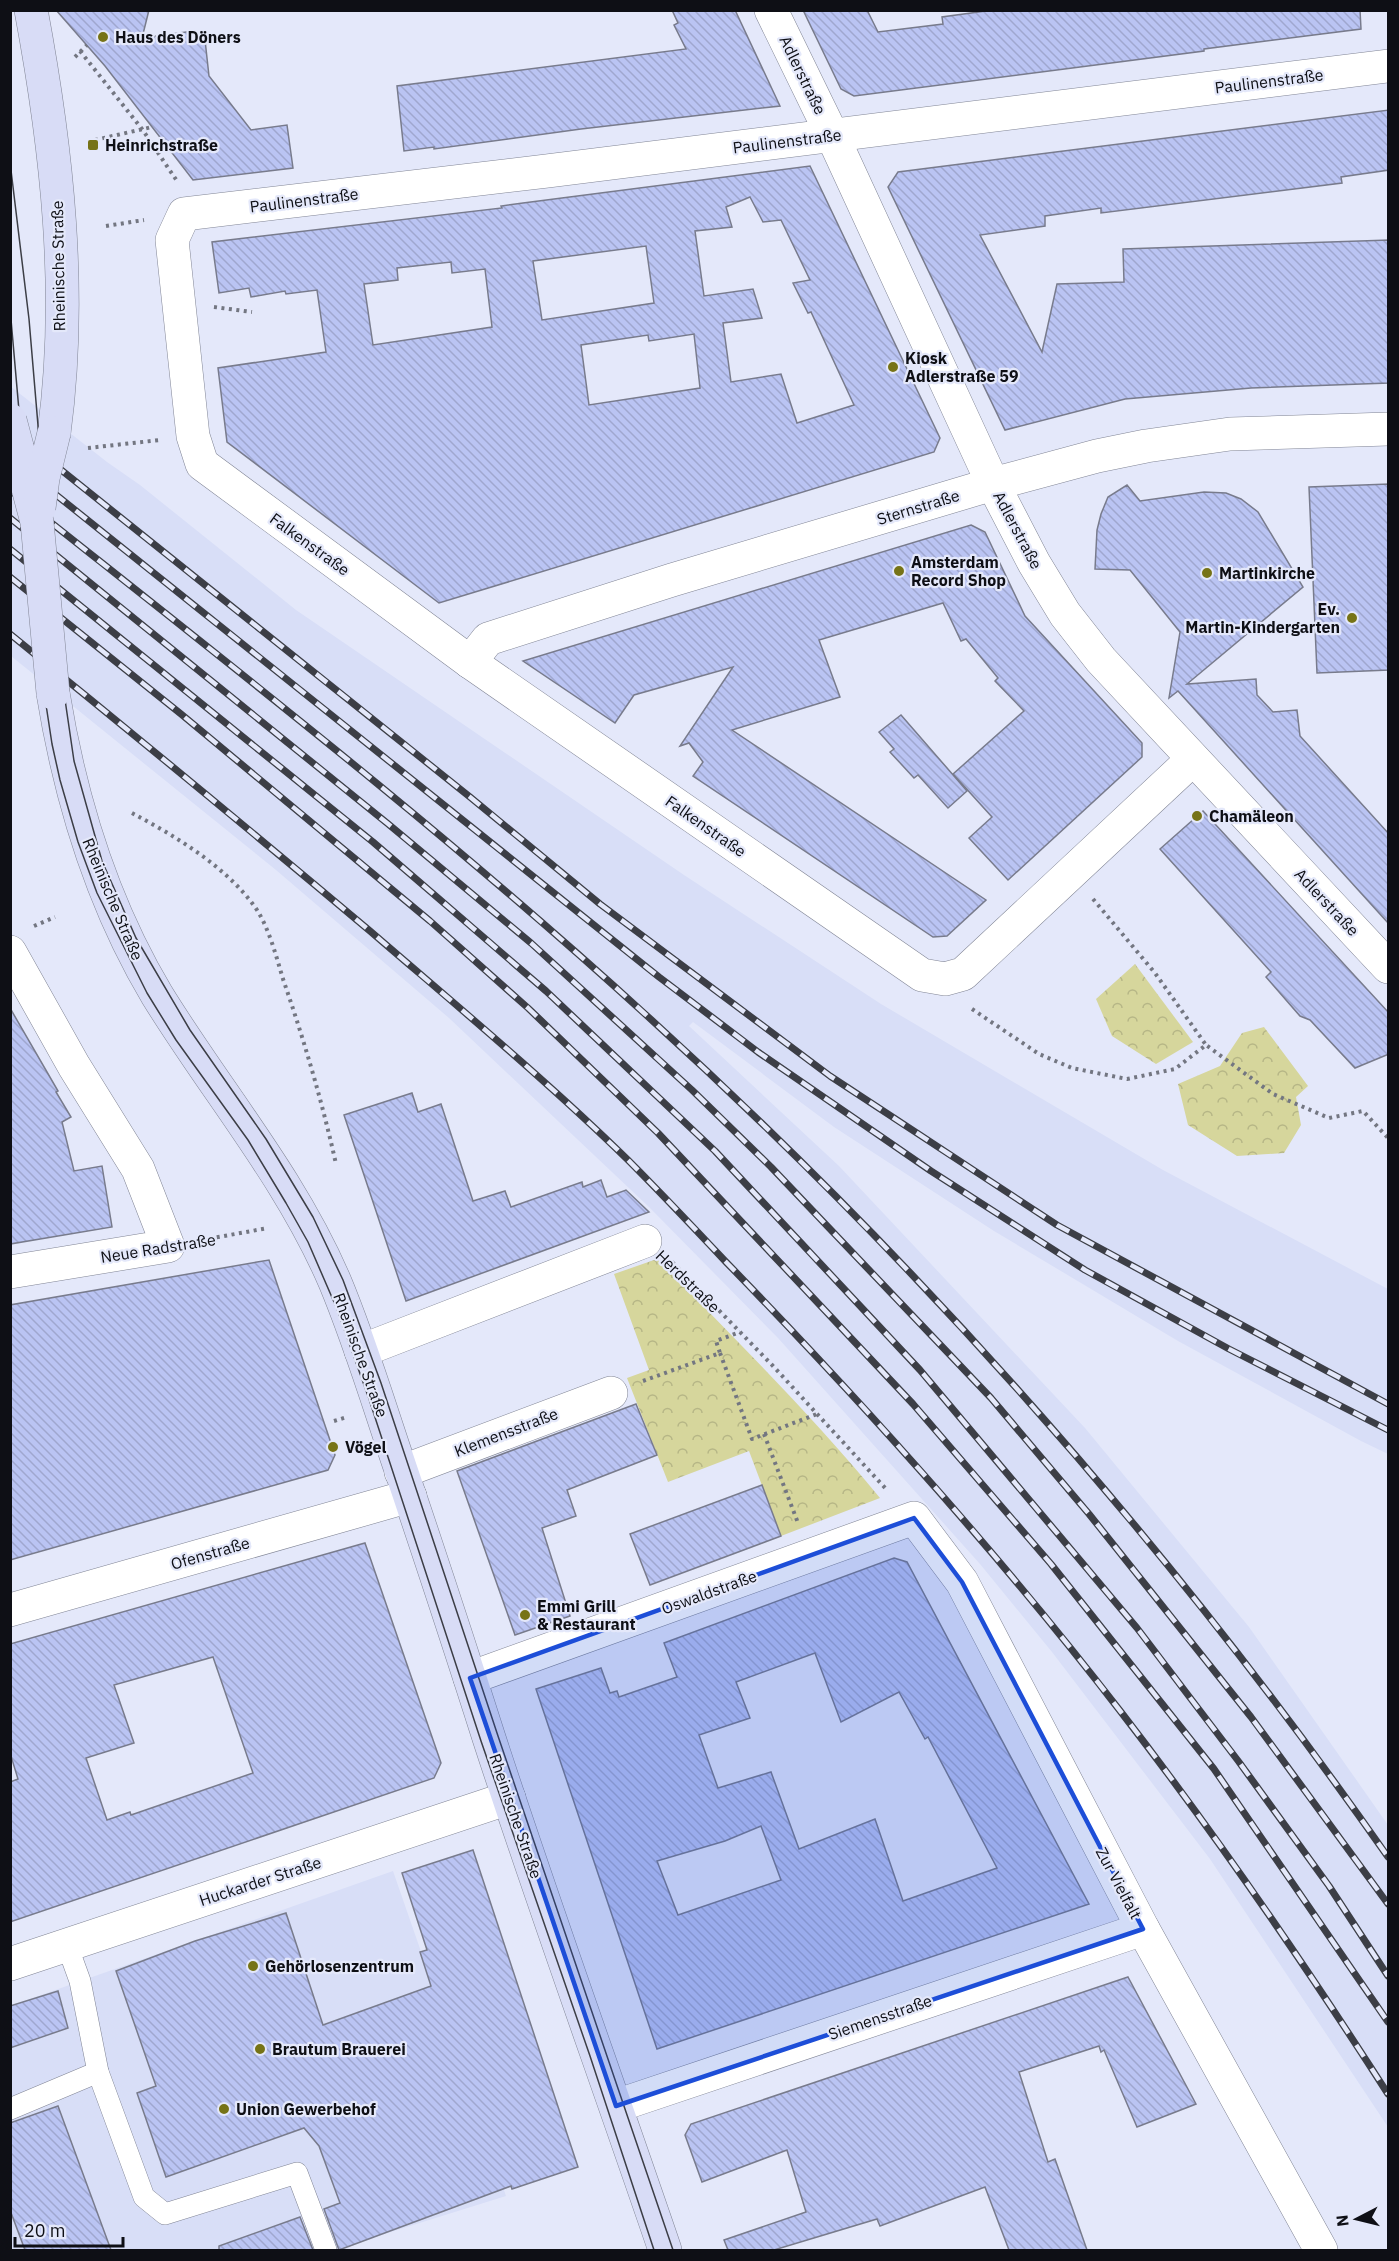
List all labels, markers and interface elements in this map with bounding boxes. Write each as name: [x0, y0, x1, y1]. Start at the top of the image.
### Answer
place label: Haus des Döners: [115, 27, 241, 47]
marker: Haus des Döners: [96, 30, 110, 44]
street label: Adlerstraße: [775, 32, 831, 118]
street label: Paulinenstraße: [1214, 64, 1325, 98]
street label: Paulinenstraße: [732, 124, 843, 158]
place label: Heinrichstraße: [105, 135, 218, 155]
marker: Heinrichstraße: [86, 138, 100, 152]
street label: Paulinenstraße: [249, 183, 360, 217]
street label: Rheinische Straße: [47, 200, 69, 332]
place label: Kiosk Adlerstraße 59: [905, 348, 1019, 386]
marker: Kiosk Adlerstraße 59: [886, 360, 900, 374]
street label: Sternstraße: [874, 485, 962, 529]
street label: Adlerstraße: [989, 488, 1047, 573]
street label: Falkenstraße: [266, 508, 354, 580]
place label: Amsterdam Record Shop: [911, 552, 1006, 590]
place label: Martinkirche: [1219, 563, 1315, 583]
marker: Amsterdam Record Shop: [892, 564, 906, 578]
marker: Martinkirche: [1200, 566, 1214, 580]
place label: Ev. Martin-Kindergarten: [1185, 599, 1340, 637]
marker: Ev. Martin-Kindergarten: [1345, 611, 1359, 625]
street label: Falkenstraße: [662, 791, 750, 861]
place label: Chamäleon: [1209, 806, 1294, 826]
marker: Chamäleon: [1190, 809, 1204, 823]
street label: Rheinische Straße: [78, 835, 148, 963]
street label: Adlerstraße: [1291, 864, 1364, 940]
street label: Neue Radstraße: [99, 1229, 217, 1267]
street label: Herdstraße: [652, 1245, 725, 1317]
street label: Rheinische Straße: [329, 1290, 393, 1420]
street label: Klemensstraße: [451, 1403, 561, 1461]
place label: Vögel: [345, 1437, 387, 1457]
marker: Vögel: [326, 1440, 340, 1454]
street label: Ofenstraße: [168, 1532, 252, 1574]
street label: Oswaldstraße: [659, 1565, 760, 1618]
place label: Emmi Grill & Restaurant: [537, 1596, 636, 1634]
marker: Emmi Grill & Restaurant: [518, 1608, 532, 1622]
street label: Rheinische Straße: [485, 1751, 547, 1881]
street label: Zur Vielfalt: [1092, 1844, 1146, 1922]
street label: Huckarder Straße: [196, 1852, 324, 1910]
place label: Gehörlosenzentrum: [265, 1956, 414, 1976]
marker: Gehörlosenzentrum: [246, 1959, 260, 1973]
street label: Siemensstraße: [826, 1990, 935, 2044]
place label: Brautum Brauerei: [272, 2039, 406, 2059]
marker: Brautum Brauerei: [253, 2042, 267, 2056]
place label: Union Gewerbehof: [236, 2099, 376, 2119]
marker: Union Gewerbehof: [217, 2102, 231, 2116]
north arrow: [1327, 2189, 1387, 2249]
scale bar: [15, 2210, 123, 2248]
text: N: [1331, 2214, 1353, 2228]
text: 20 m: [24, 2219, 66, 2242]

